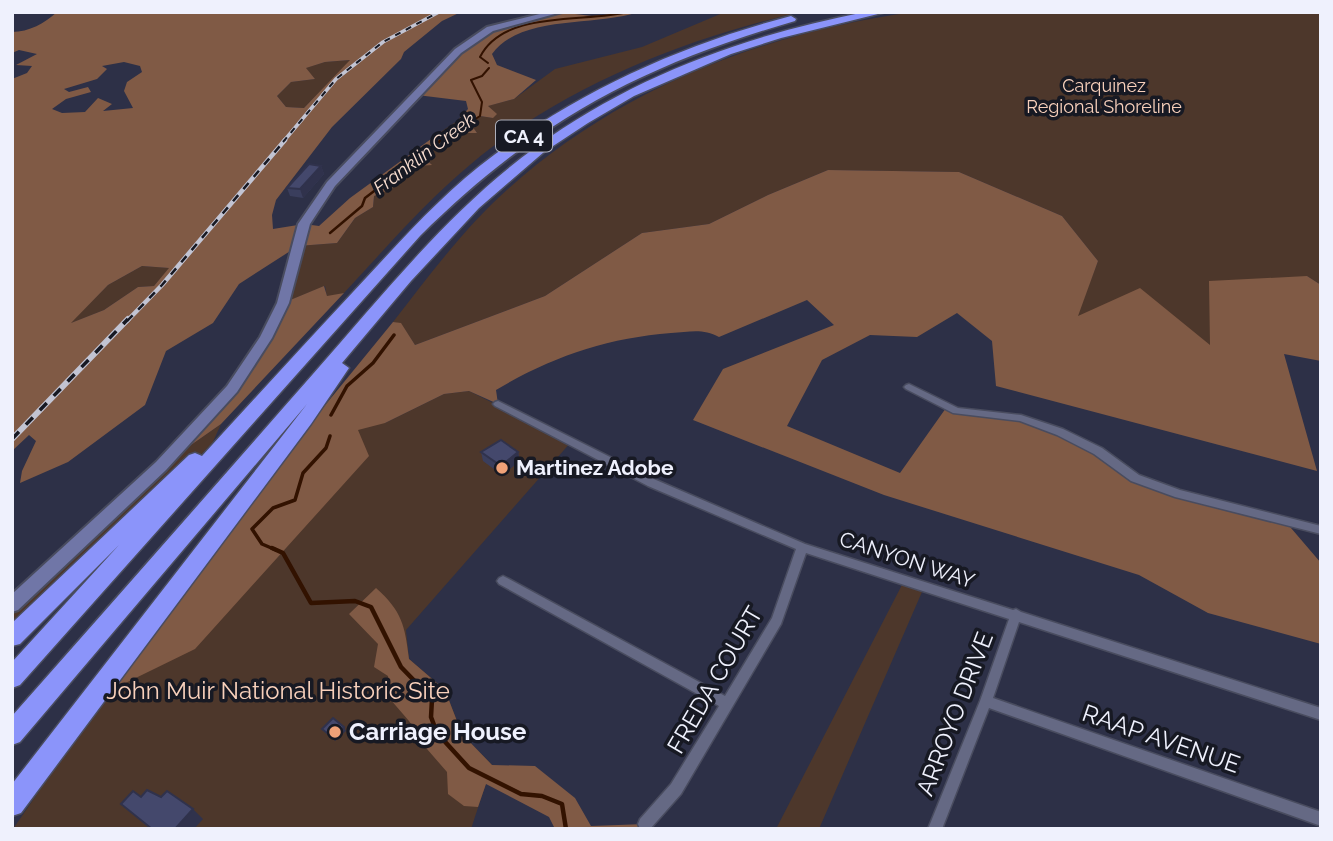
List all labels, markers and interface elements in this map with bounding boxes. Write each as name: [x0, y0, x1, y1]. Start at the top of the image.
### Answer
park label: Carquinez Regional Shoreline: [1026, 75, 1182, 117]
water label: Franklin Creek: [369, 107, 479, 199]
road number: CA 4: [496, 120, 552, 152]
place label: Martinez Adobe: [516, 455, 674, 480]
marker: Martinez Adobe: [494, 460, 510, 476]
street label: CANYON WAY: [836, 526, 978, 593]
street label: FREDA COURT: [661, 601, 769, 759]
street label: ARROYO DRIVE: [910, 628, 999, 800]
park label: John Muir National Historic Site: [106, 676, 450, 705]
street label: RAAP AVENUE: [1079, 698, 1244, 779]
place label: Carriage House: [349, 717, 526, 746]
marker: Carriage House: [327, 724, 343, 740]

